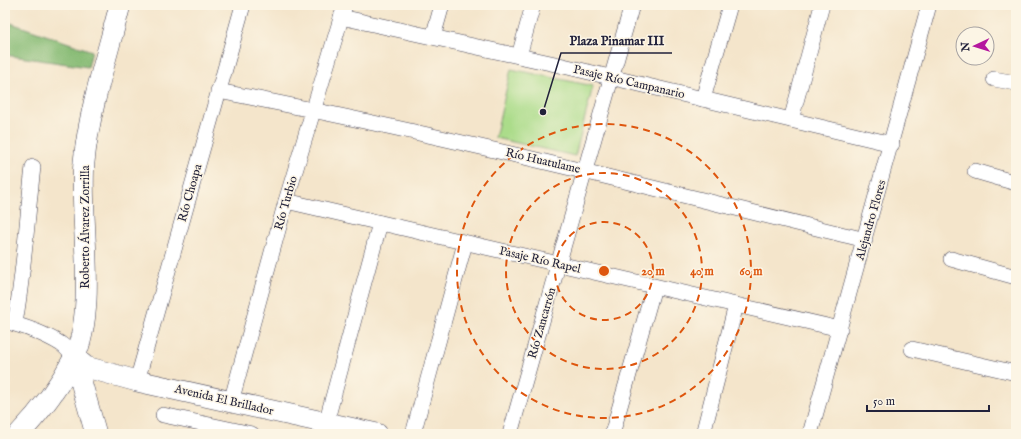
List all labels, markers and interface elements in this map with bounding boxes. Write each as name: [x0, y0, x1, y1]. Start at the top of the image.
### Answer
north arrow: [955, 26, 995, 66]
callout: Plaza Pinamar III: [561, 28, 672, 53]
text: Plaza Pinamar III: [570, 33, 665, 50]
text: N: [959, 41, 973, 53]
street label: Pasaje Río Campanario: [572, 62, 687, 103]
street label: Río Huatulame: [504, 145, 582, 177]
street label: Río Choapa: [175, 162, 207, 224]
street label: Roberto Álvarez Zorrilla: [77, 164, 93, 289]
street label: Río Turbio: [271, 174, 301, 232]
street label: Alejandro Flores: [852, 178, 890, 263]
street label: Pasaje Río Rapel: [498, 243, 583, 278]
centre of rings: [597, 264, 611, 278]
text: 20 m: [641, 264, 665, 279]
text: 40 m: [690, 264, 715, 279]
text: 60 m: [740, 264, 763, 279]
street label: Río Zancarrón: [525, 285, 559, 360]
street label: Avenida El Brillador: [172, 381, 276, 419]
scale bar: [867, 387, 989, 413]
text: 50 m: [873, 394, 895, 409]

